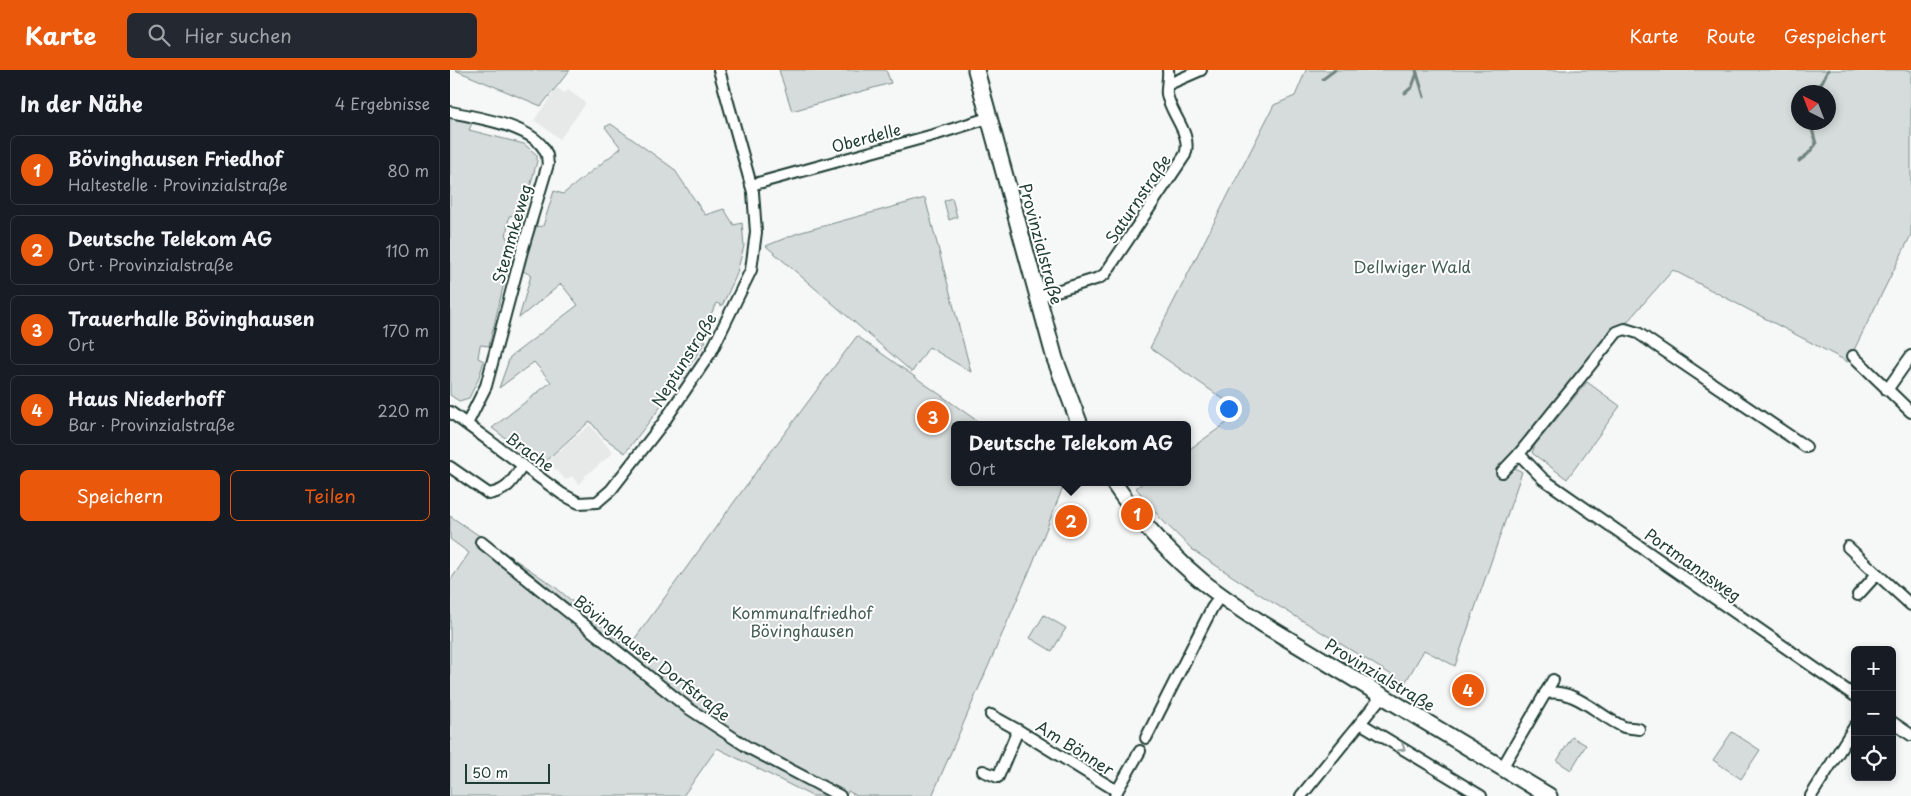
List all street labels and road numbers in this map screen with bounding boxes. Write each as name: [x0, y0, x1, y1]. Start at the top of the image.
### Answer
street label: Oberdelle: [829, 116, 903, 158]
street label: Saturnstraße: [1098, 149, 1176, 248]
street label: Provinzialstraße: [1014, 180, 1070, 307]
street label: Stemmkeweg: [485, 181, 537, 286]
street label: Neptunstraße: [645, 308, 722, 411]
street label: Brache: [502, 425, 560, 477]
street label: Portmannsweg: [1640, 522, 1747, 606]
street label: Bövinghauser Dorfstraße: [569, 588, 736, 726]
street label: Provinzialstraße: [1321, 632, 1440, 717]
street label: Am Bönner: [1032, 714, 1120, 781]

